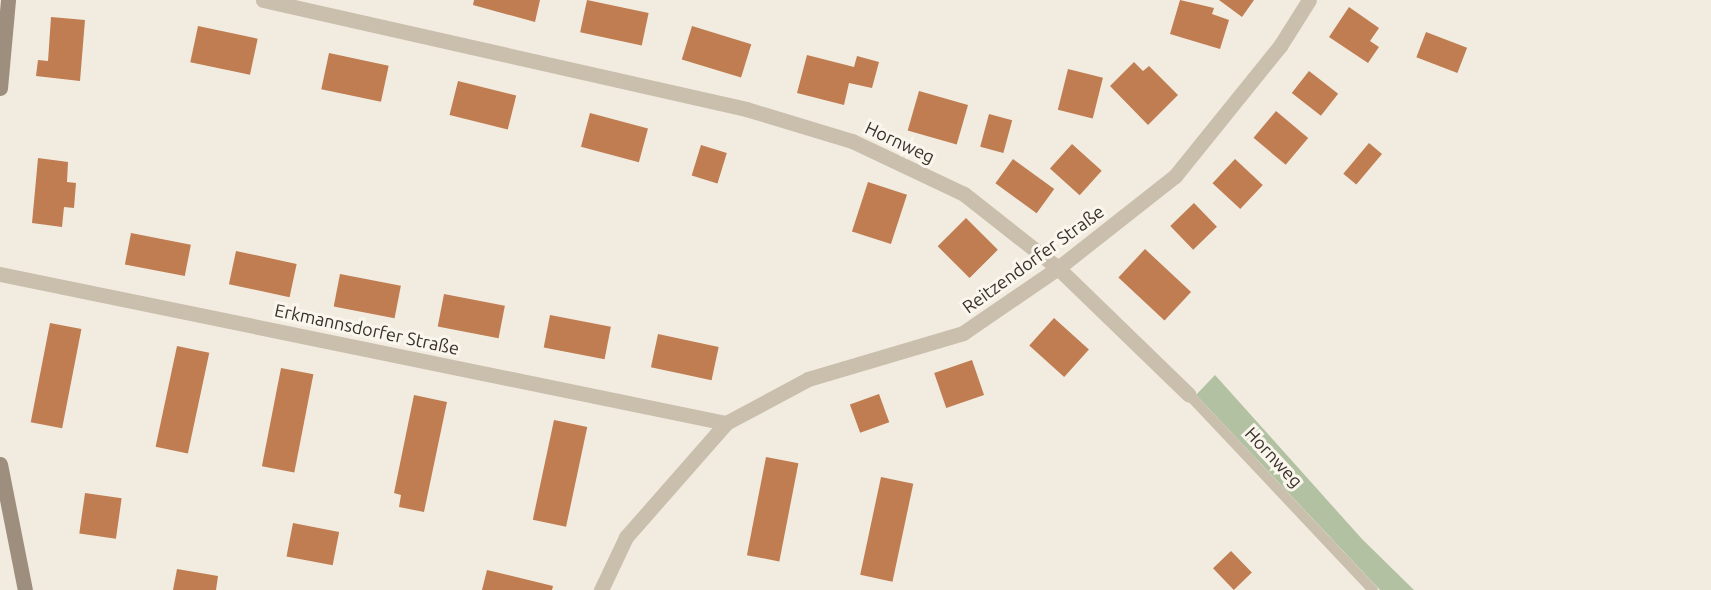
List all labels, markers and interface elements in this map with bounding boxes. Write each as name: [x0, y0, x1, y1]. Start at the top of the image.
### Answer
street label: Hornweg: [862, 116, 938, 168]
street label: Reitzendorfer Straße: [958, 200, 1108, 318]
street label: Erkmannsdorfer Straße: [273, 299, 461, 359]
street label: Hornweg: [1241, 422, 1307, 492]

